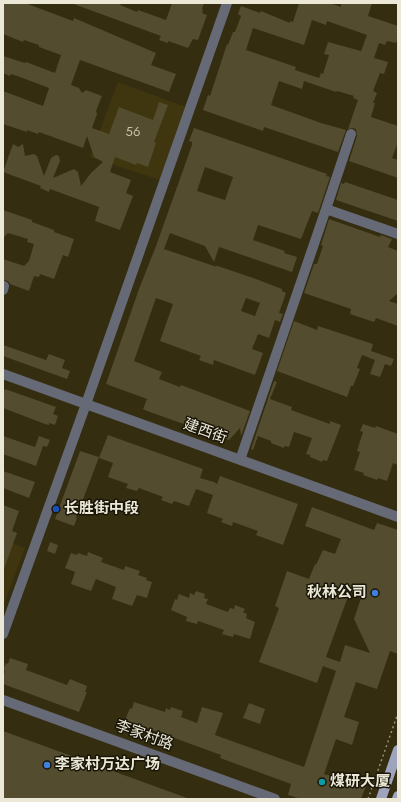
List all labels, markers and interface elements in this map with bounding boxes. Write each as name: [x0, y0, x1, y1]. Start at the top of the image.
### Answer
house number: 56: [126, 125, 140, 141]
street label: 建西街: [181, 416, 229, 448]
place label: 长胜街中段: [64, 500, 139, 518]
marker: 长胜街中段: [51, 504, 61, 514]
place label: 秋林公司: [307, 584, 367, 602]
marker: 秋林公司: [370, 588, 380, 598]
street label: 李家村路: [113, 717, 175, 755]
place label: 李家村万达广场: [55, 756, 160, 774]
marker: 李家村万达广场: [42, 760, 52, 770]
place label: 煤研大厦: [330, 773, 390, 791]
marker: 煤研大厦: [317, 777, 327, 787]

